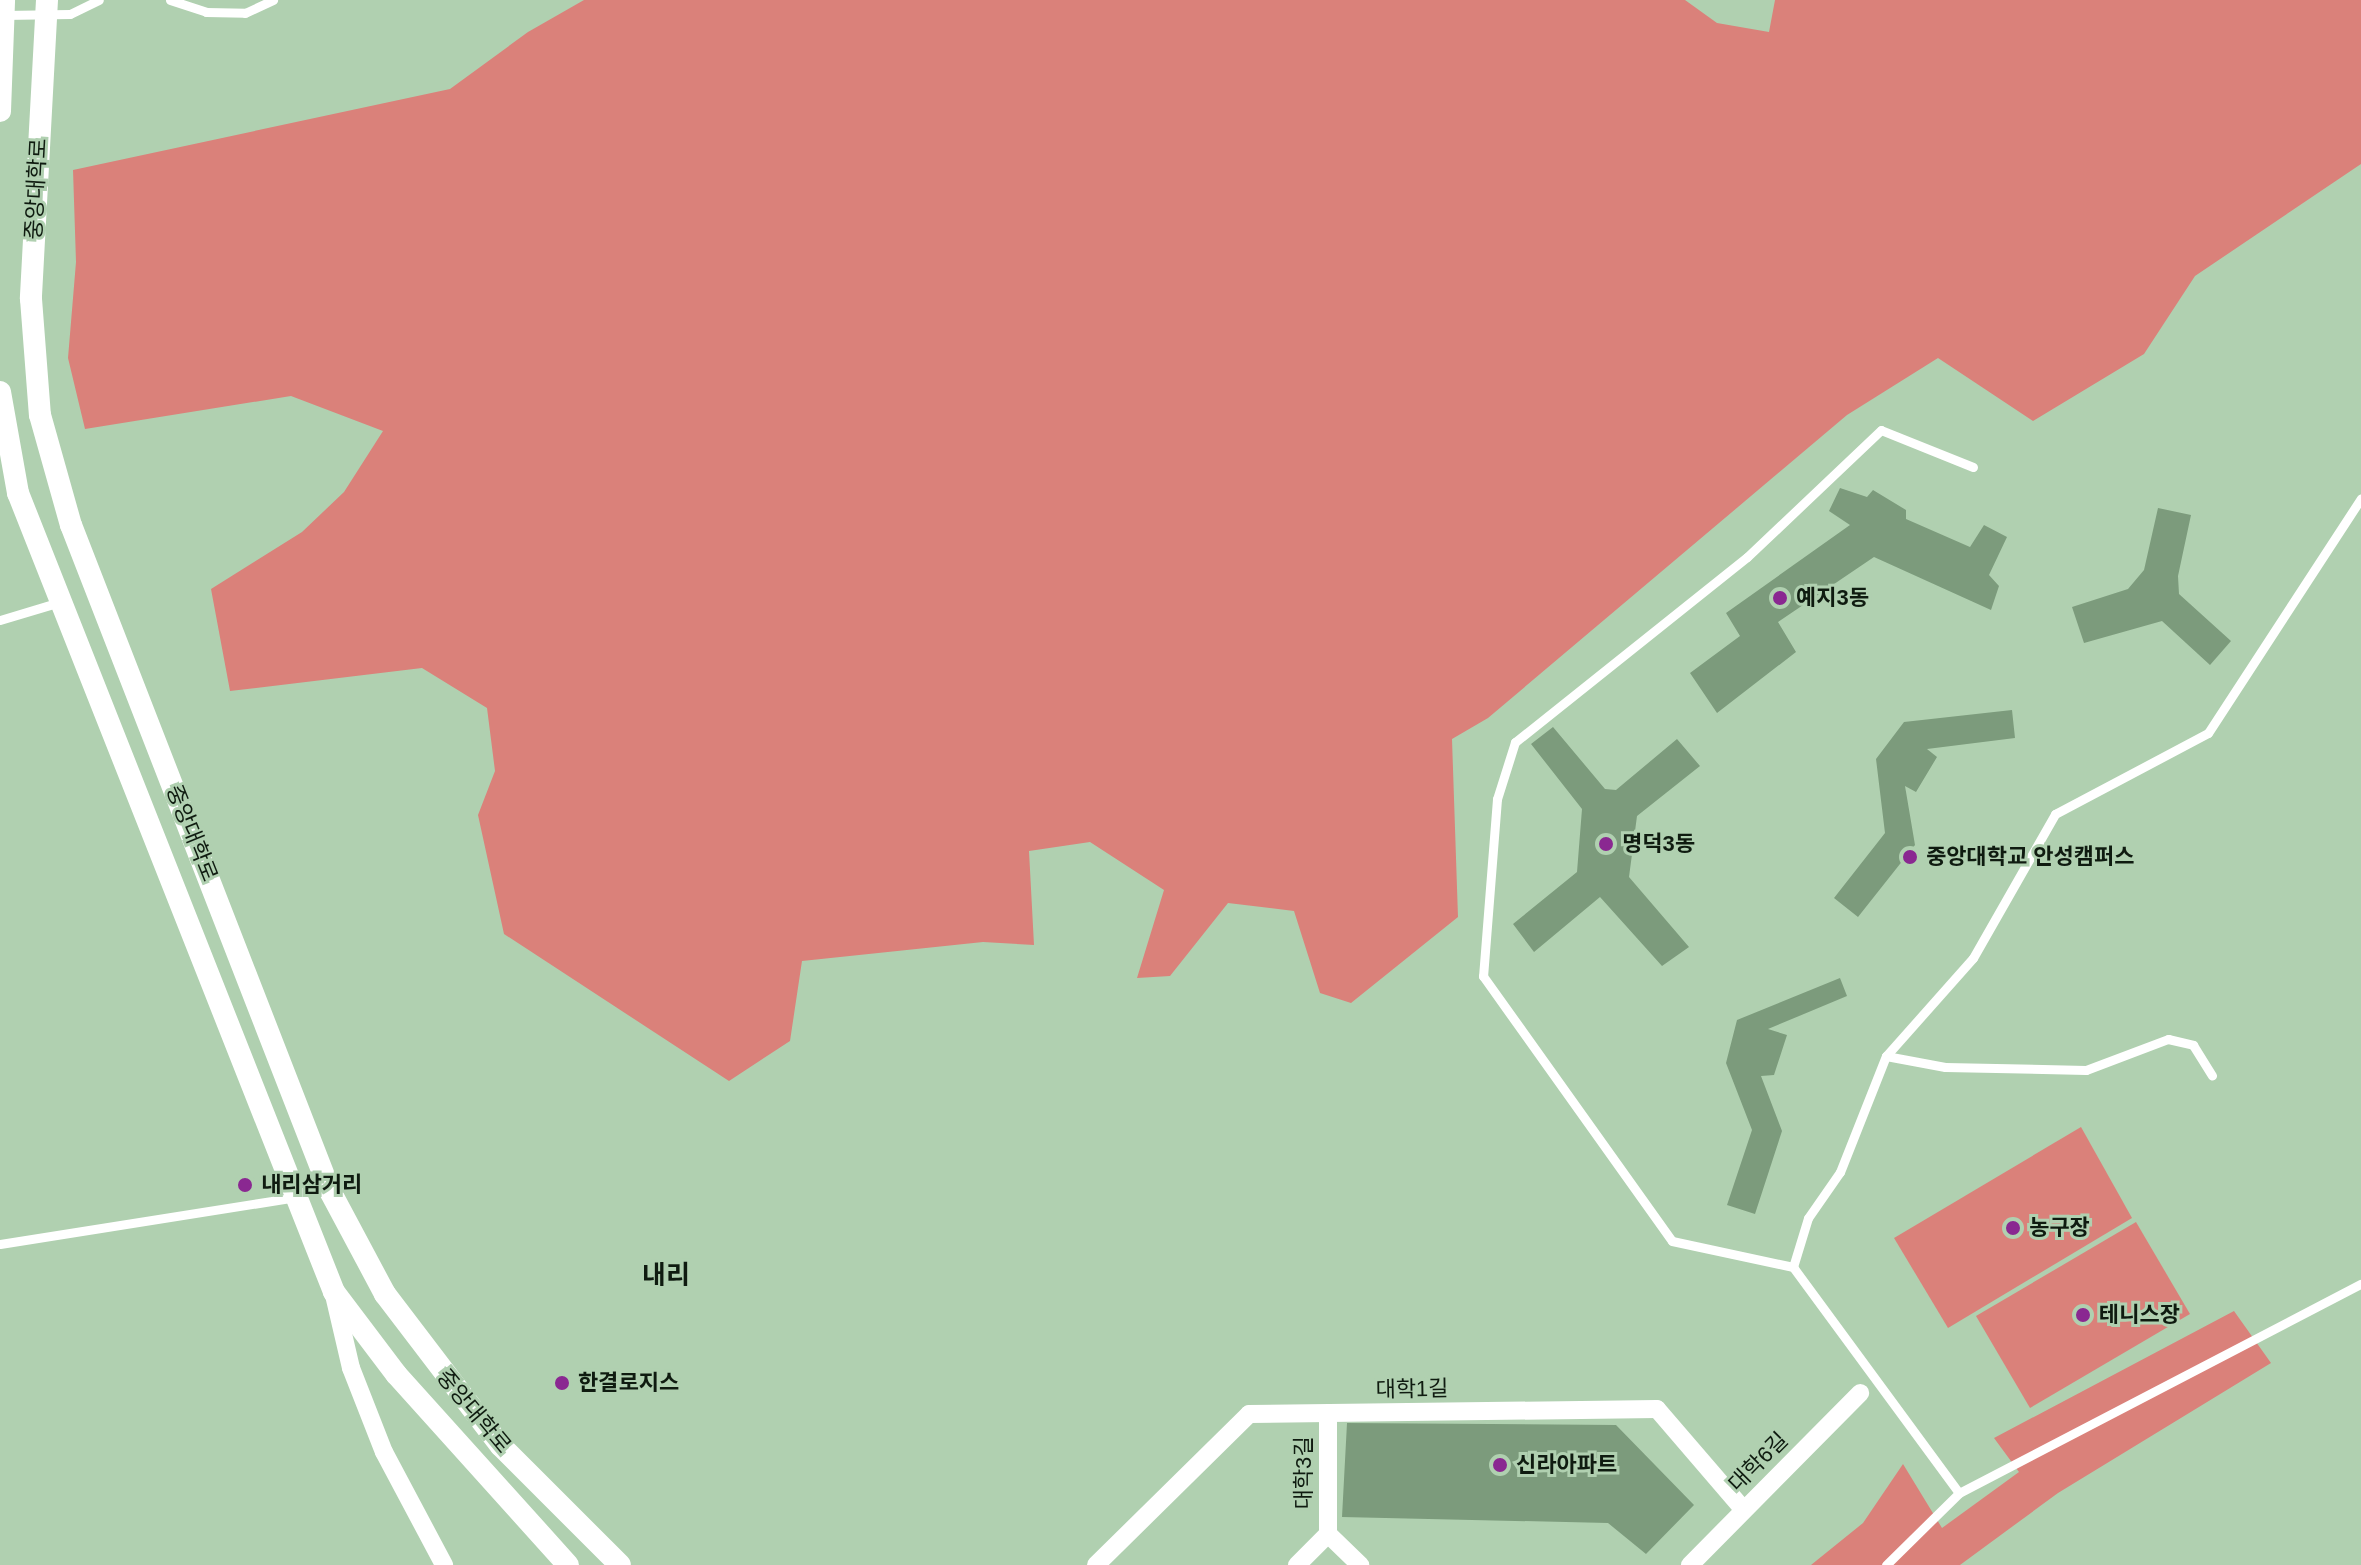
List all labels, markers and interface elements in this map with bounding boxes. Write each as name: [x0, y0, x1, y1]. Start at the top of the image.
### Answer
street label: 중앙대학로: [20, 138, 52, 240]
place label: 예지3동: [1796, 585, 1869, 611]
marker: 예지3동: [1771, 589, 1789, 607]
street label: 중앙대학로: [161, 781, 223, 885]
place label: 명덕3동: [1622, 831, 1695, 857]
marker: 명덕3동: [1597, 835, 1615, 853]
place label: 중앙대학교 안성캠퍼스: [1926, 844, 2135, 870]
marker: 중앙대학교 안성캠퍼스: [1901, 848, 1919, 866]
place label: 내리삼거리: [261, 1172, 362, 1198]
marker: 내리삼거리: [236, 1176, 254, 1194]
place label: 농구장: [2029, 1215, 2090, 1241]
marker: 농구장: [2004, 1219, 2022, 1237]
district label: 내리: [642, 1260, 690, 1292]
place label: 테니스장: [2099, 1302, 2180, 1328]
marker: 테니스장: [2074, 1306, 2092, 1324]
street label: 중앙대학로: [431, 1364, 517, 1458]
place label: 한결로지스: [578, 1370, 679, 1396]
marker: 한결로지스: [553, 1374, 571, 1392]
street label: 대학1길: [1375, 1375, 1449, 1403]
street label: 대학6길: [1723, 1427, 1793, 1497]
street label: 대학3길: [1291, 1437, 1317, 1509]
place label: 신라아파트: [1516, 1452, 1617, 1478]
marker: 신라아파트: [1491, 1456, 1509, 1474]

